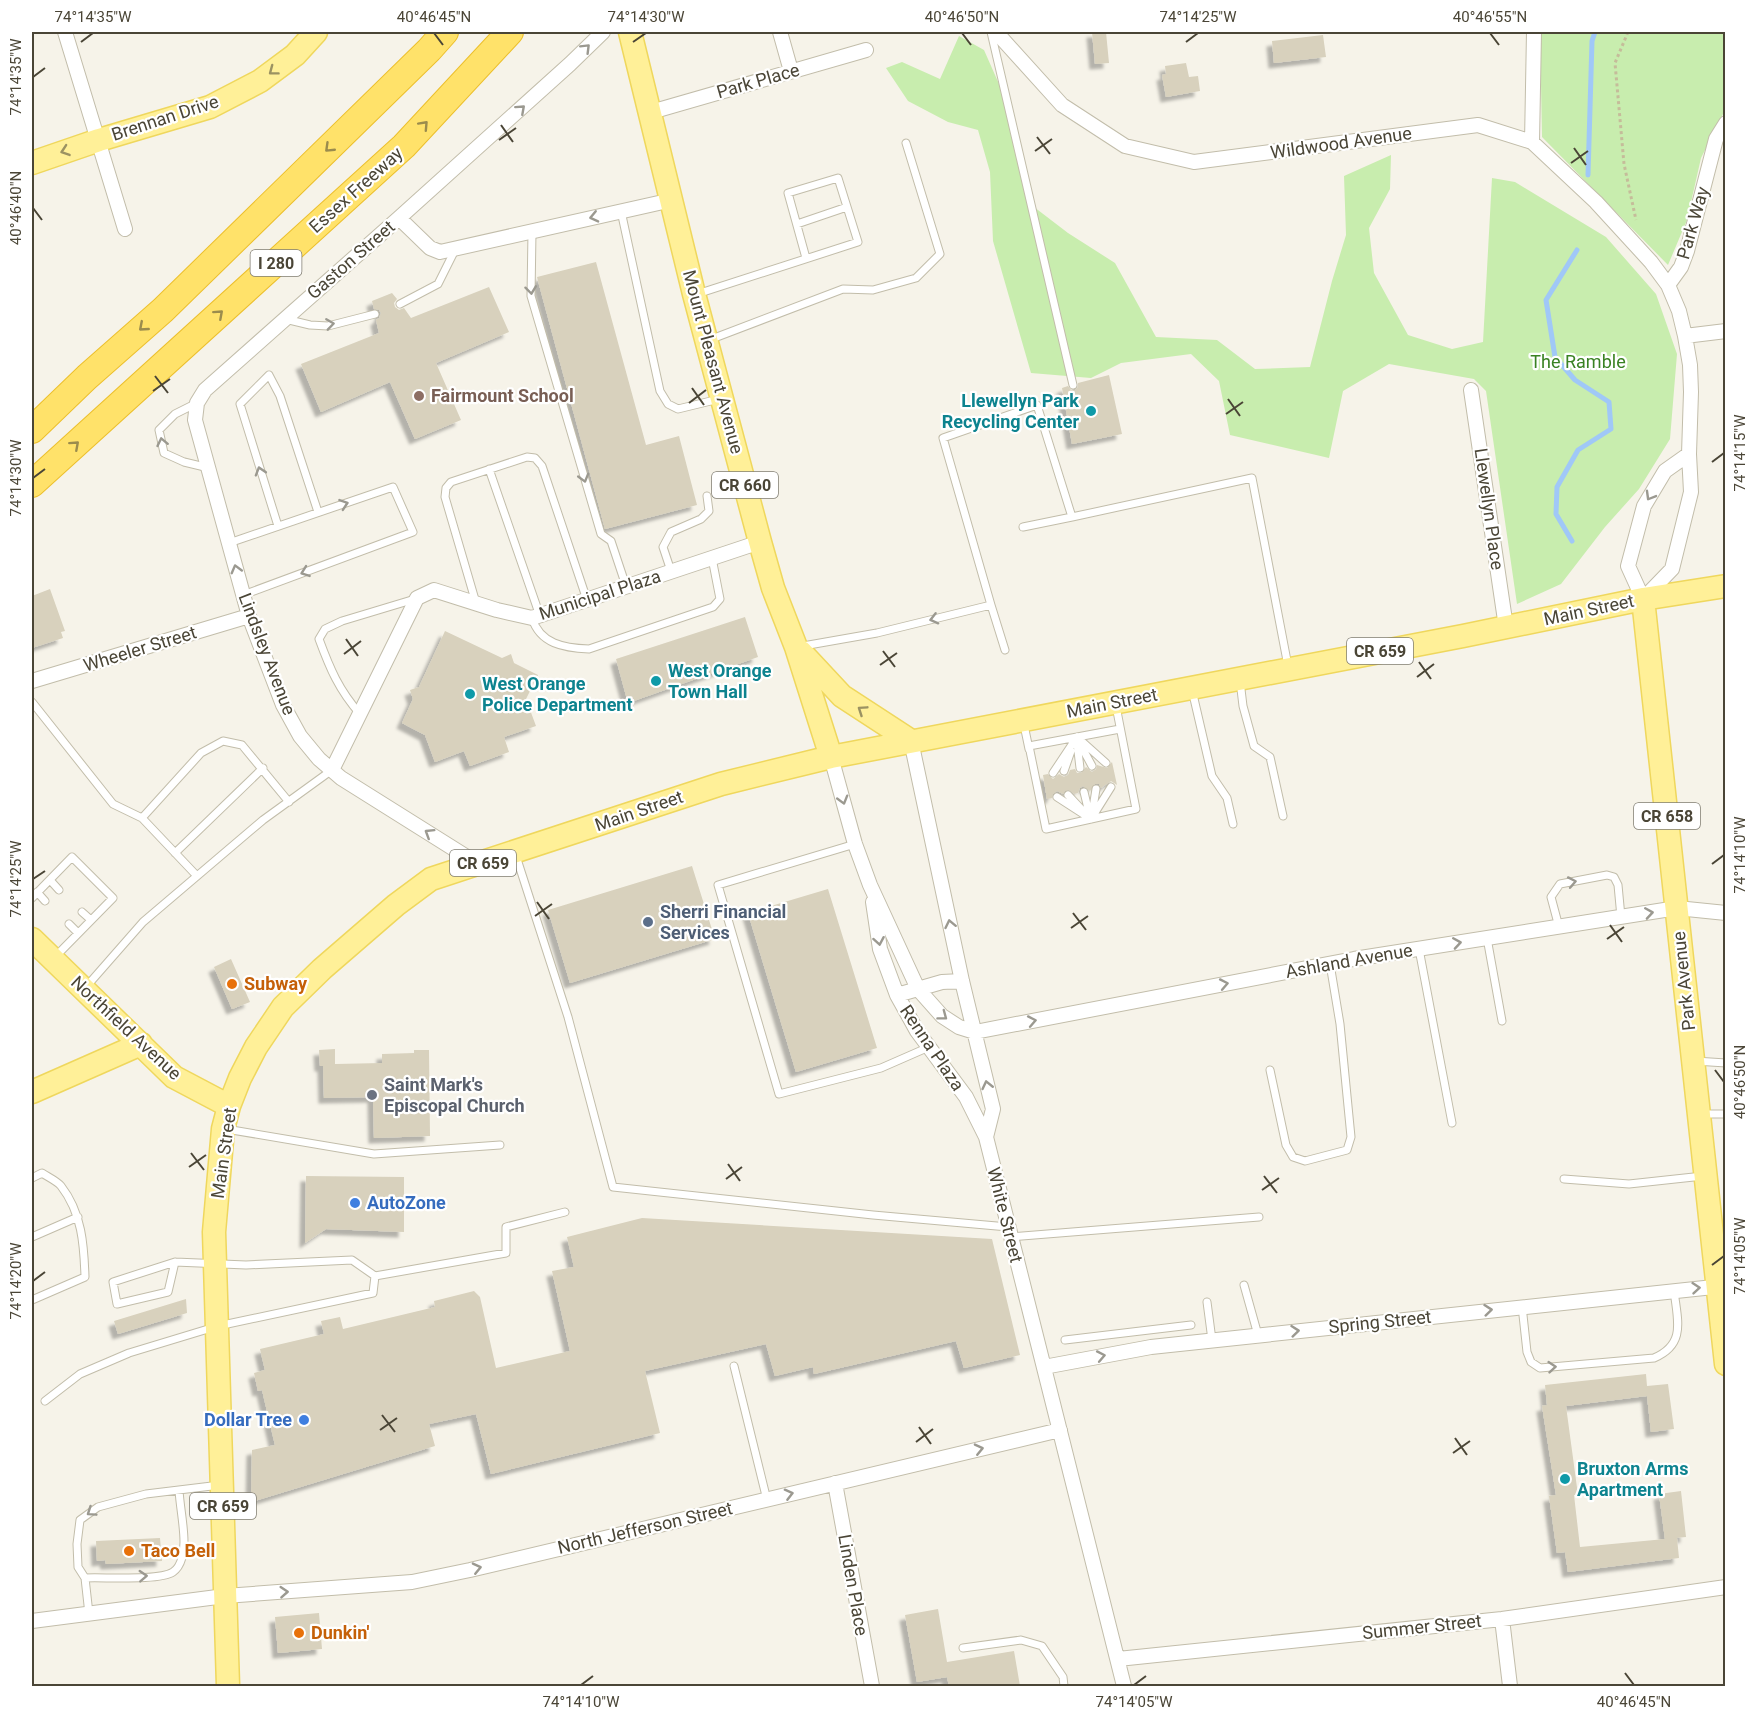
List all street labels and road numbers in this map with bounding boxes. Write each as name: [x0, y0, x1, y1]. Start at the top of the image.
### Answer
street label: Park Place: [714, 59, 802, 102]
street label: Brennan Drive: [109, 90, 221, 145]
street label: Wildwood Avenue: [1269, 122, 1413, 163]
street label: Essex Freeway: [305, 142, 407, 237]
street label: Park Way: [1672, 184, 1713, 262]
street label: Gaston Street: [303, 216, 399, 303]
road number: I 280: [250, 250, 302, 276]
street label: Mount Pleasant Avenue: [679, 268, 748, 456]
street label: Llewellyn Place: [1471, 447, 1508, 571]
road number: CR 660: [712, 472, 778, 498]
street label: Municipal Plaza: [536, 565, 663, 624]
street label: Lindsley Avenue: [235, 590, 300, 718]
street label: Main Street: [1542, 590, 1636, 629]
street label: Wheeler Street: [81, 621, 199, 676]
road number: CR 659: [1347, 638, 1413, 664]
street label: Main Street: [1065, 683, 1159, 722]
street label: Main Street: [592, 786, 686, 835]
road number: CR 658: [1634, 803, 1700, 829]
road number: CR 659: [450, 850, 516, 876]
street label: Park Avenue: [1668, 930, 1699, 1032]
street label: Ashland Avenue: [1284, 939, 1414, 982]
street label: Northfield Avenue: [67, 971, 186, 1084]
street label: Renna Plaza: [896, 1001, 969, 1095]
street label: Main Street: [207, 1106, 240, 1200]
street label: White Street: [983, 1165, 1028, 1265]
street label: Spring Street: [1327, 1306, 1433, 1337]
road number: CR 659: [190, 1493, 256, 1519]
street label: North Jefferson Street: [555, 1497, 734, 1558]
street label: Linden Place: [834, 1533, 873, 1637]
street label: Summer Street: [1361, 1610, 1483, 1643]

